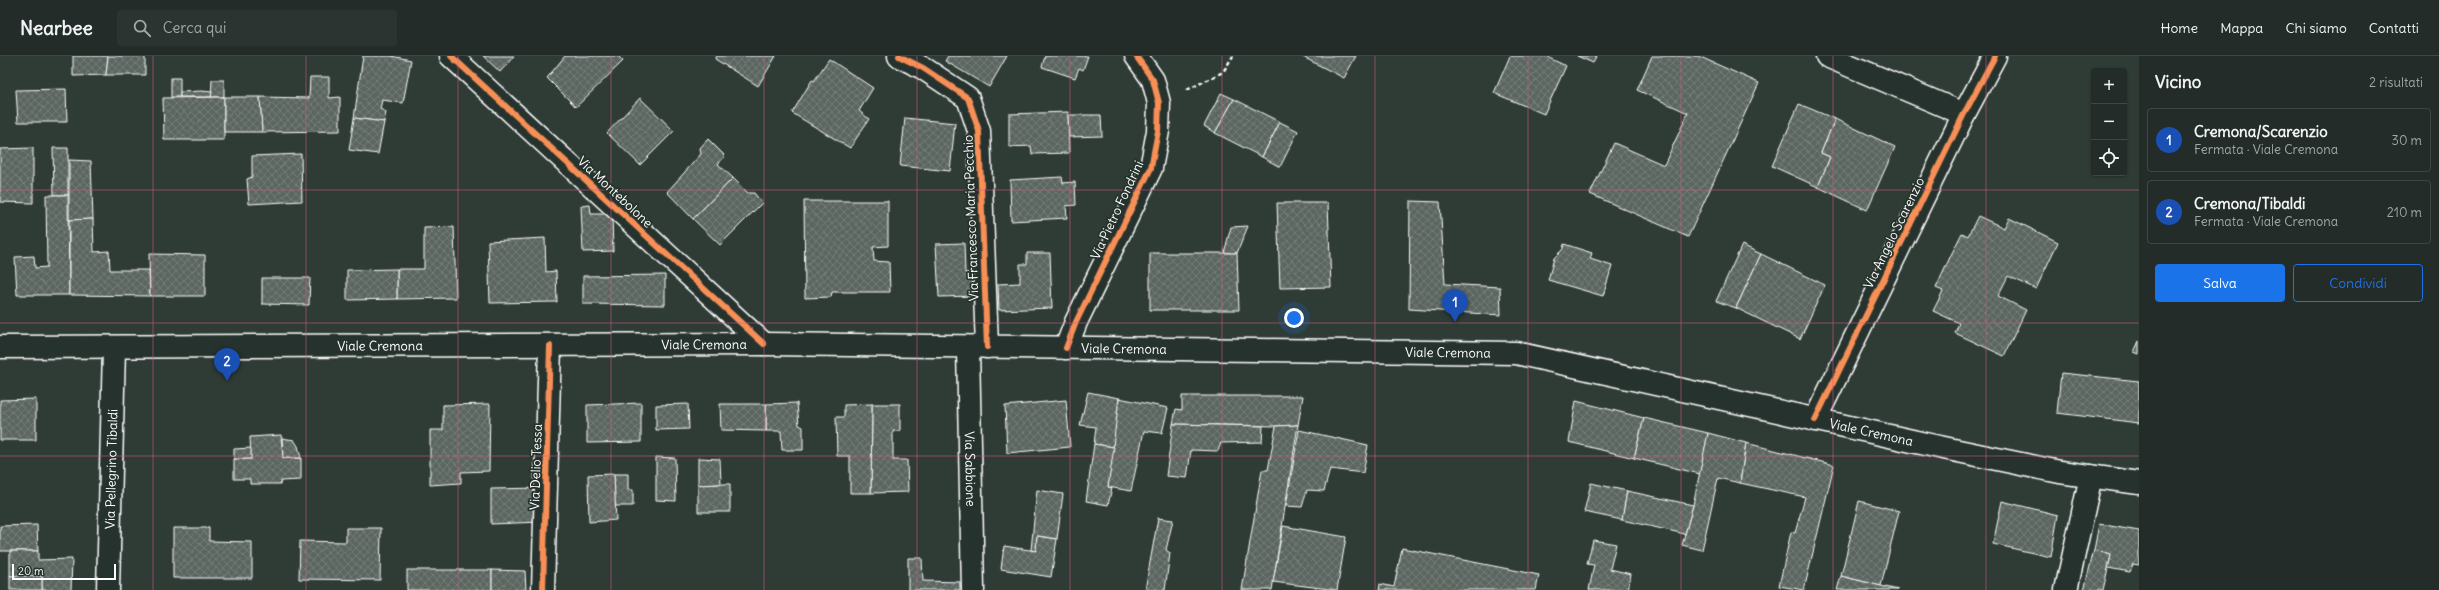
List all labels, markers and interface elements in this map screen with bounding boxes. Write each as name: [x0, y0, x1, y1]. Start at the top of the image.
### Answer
search box: [117, 10, 397, 46]
text: Nearbee: [20, 16, 93, 40]
icon: search: [131, 17, 153, 39]
text: Cerca qui: [163, 18, 226, 37]
text: Home: [2160, 19, 2198, 37]
text: Mappa: [2220, 19, 2263, 37]
text: Chi siamo: [2285, 19, 2347, 37]
text: Contatti: [2369, 19, 2419, 37]
map controls: [2091, 68, 2127, 176]
button: +: [2091, 68, 2127, 104]
text: Vicino: [2155, 71, 2201, 93]
text: 2 risultati: [2369, 74, 2423, 91]
button: −: [2091, 104, 2127, 140]
text: Cremona/Scarenzio: [2194, 122, 2328, 141]
text: 1: [2166, 132, 2172, 149]
text: 30 m: [2392, 132, 2422, 149]
street label: Via Francesco Maria Pecchio: [960, 135, 982, 301]
button: locate: [2091, 140, 2127, 176]
text: Fermata · Viale Cremona: [2194, 141, 2338, 158]
street label: Via Montebolone: [574, 153, 656, 231]
street label: Via Pietro Fondrini: [1087, 158, 1147, 262]
street label: Via Angelo Scarenzio: [1860, 174, 1928, 292]
text: Cremona/Tibaldi: [2194, 194, 2305, 213]
text: 2: [2165, 204, 2173, 221]
text: 210 m: [2387, 204, 2422, 221]
text: Fermata · Viale Cremona: [2194, 213, 2338, 230]
button: Salva: [2155, 264, 2285, 302]
button: Condividi: [2293, 264, 2423, 302]
pin: 1: [1442, 289, 1468, 322]
your location: [1284, 308, 1304, 328]
street label: Viale Cremona: [661, 336, 747, 353]
street label: Viale Cremona: [337, 337, 423, 354]
street label: Viale Cremona: [1081, 339, 1167, 357]
street label: Viale Cremona: [1405, 343, 1491, 361]
pin: 2: [214, 348, 240, 381]
street label: Via Pellegrino Tibaldi: [101, 409, 121, 529]
street label: Viale Cremona: [1828, 414, 1915, 450]
street label: Via Delio Tessa: [526, 424, 546, 510]
street label: Via Sabbione: [961, 431, 980, 507]
scale bar: [12, 562, 116, 581]
text: 20 m: [18, 564, 44, 578]

